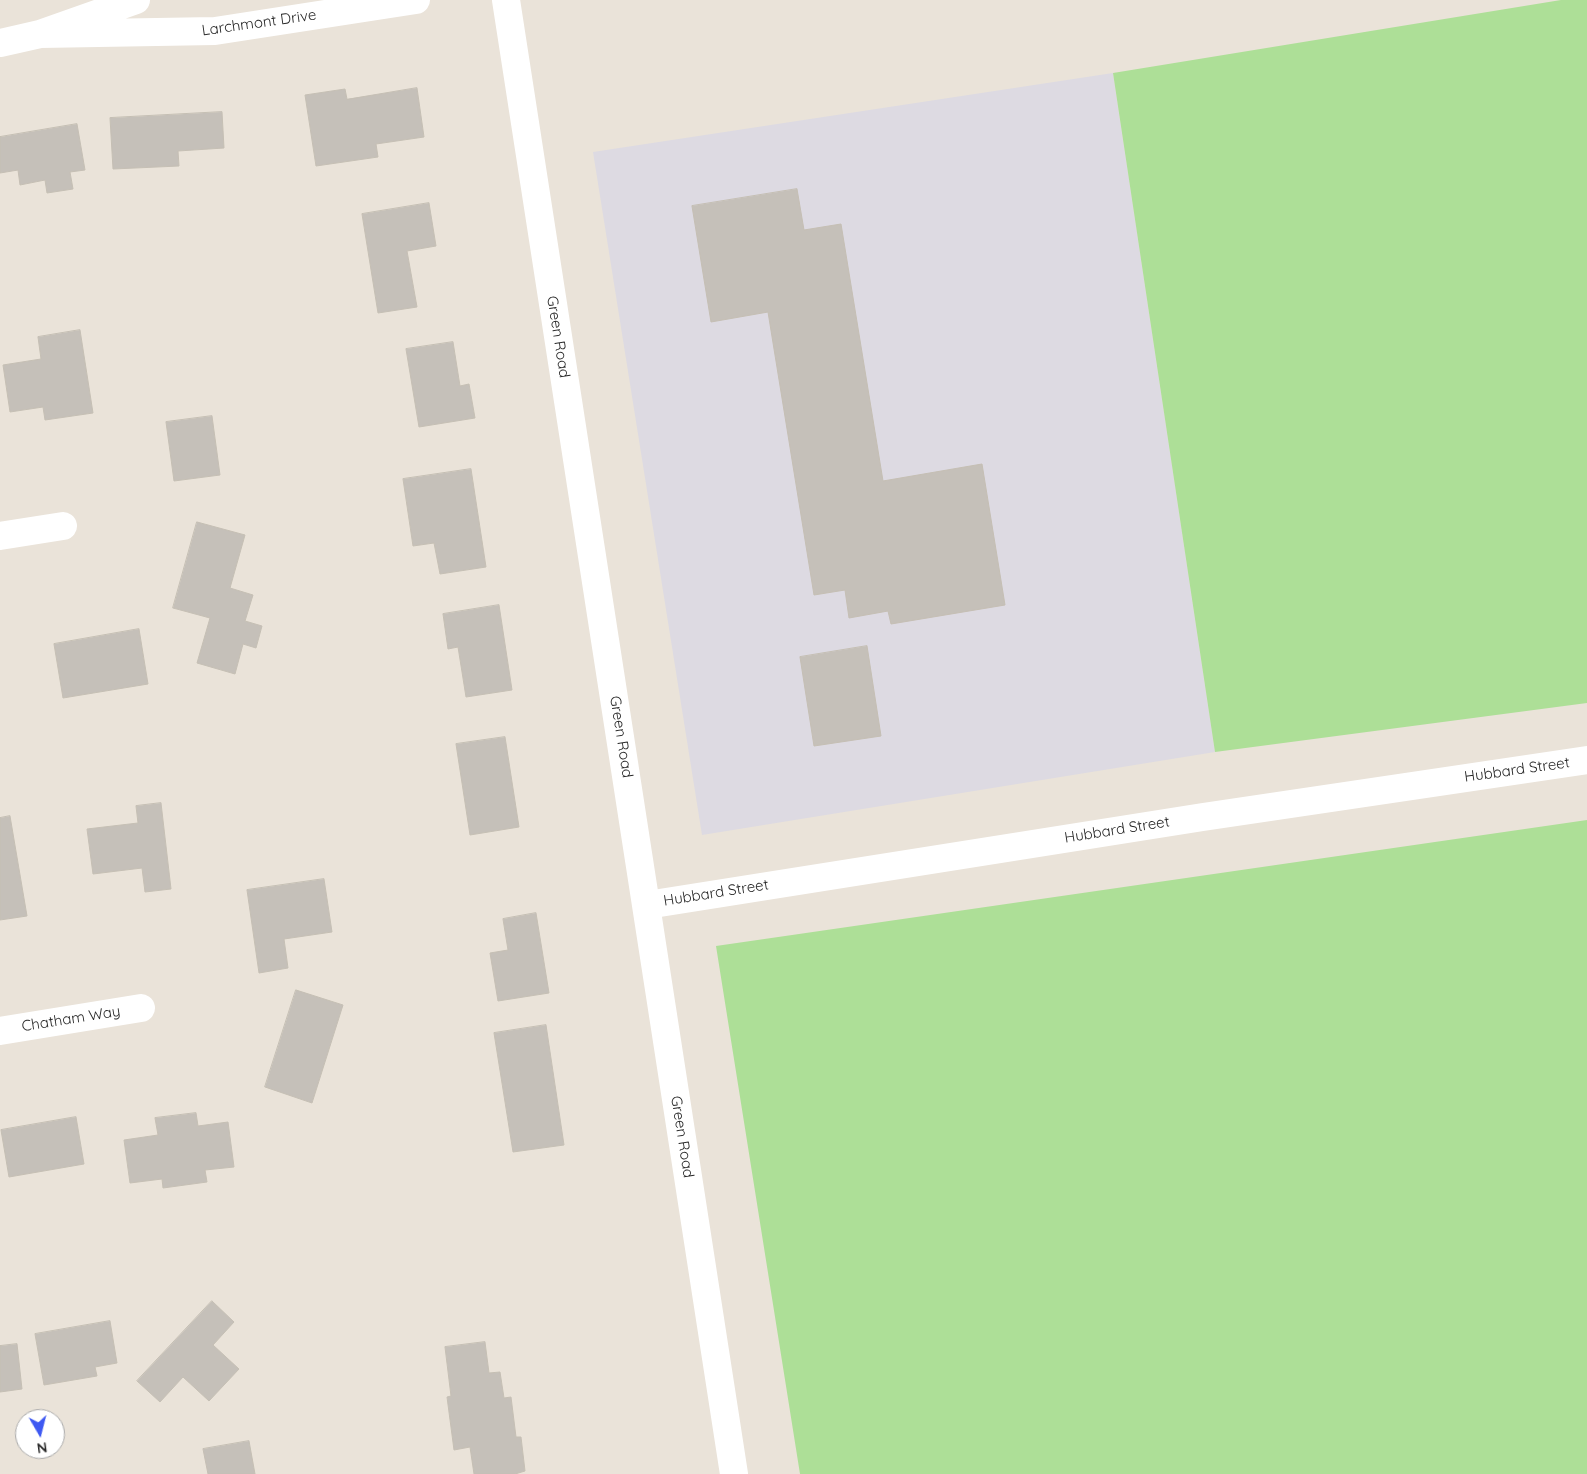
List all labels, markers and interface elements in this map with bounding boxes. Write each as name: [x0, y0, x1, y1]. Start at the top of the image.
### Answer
street label: Larchmont Drive: [201, 6, 317, 40]
street label: Green Road: [543, 295, 573, 379]
street label: Green Road: [606, 695, 636, 779]
street label: Hubbard Street: [1463, 754, 1571, 786]
street label: Hubbard Street: [1063, 813, 1171, 847]
street label: Hubbard Street: [662, 876, 770, 910]
street label: Chatham Way: [20, 1002, 122, 1036]
street label: Green Road: [667, 1095, 697, 1179]
north arrow: [15, 1409, 65, 1459]
text: N: [36, 1438, 48, 1457]

